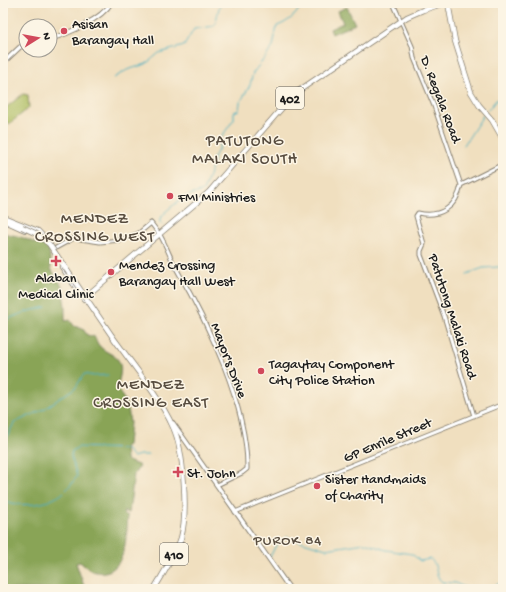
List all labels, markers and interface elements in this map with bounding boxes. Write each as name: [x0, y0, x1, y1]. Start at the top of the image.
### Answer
place label: Asisan Barangay Hall: [71, 17, 154, 50]
north arrow: [18, 18, 58, 58]
marker: Asisan Barangay Hall: [59, 26, 69, 36]
text: N: [39, 32, 52, 41]
street label: D. Regala Road: [415, 53, 465, 148]
road number: 402: [276, 87, 304, 109]
district label: PATUTONG MALAKI SOUTH: [192, 133, 298, 170]
place label: FMI Ministries: [177, 190, 256, 207]
marker: FMI Ministries: [165, 191, 175, 201]
district label: MENDEZ CROSSING WEST: [35, 211, 155, 248]
street label: Patutong Malaki Road: [423, 251, 480, 383]
marker: Alaban Medical Clinic: [50, 255, 62, 267]
place label: Mendez Crossing Barangay Hall West: [118, 258, 236, 291]
marker: Mendez Crossing Barangay Hall West: [106, 267, 116, 277]
place label: Alaban Medical Clinic: [18, 271, 95, 304]
street label: Mayor's Drive: [206, 321, 250, 402]
place label: Tagaytay Component City Police Station: [268, 357, 395, 390]
marker: Tagaytay Component City Police Station: [256, 366, 266, 376]
district label: MENDEZ CROSSING EAST: [93, 377, 209, 414]
street label: GP Enrile Street: [341, 415, 436, 468]
marker: St. John: [172, 466, 184, 478]
place label: St. John: [187, 466, 236, 483]
place label: Sister Handmaids of Charity: [325, 472, 426, 505]
marker: Sister Handmaids of Charity: [312, 481, 322, 491]
district label: PUROK 84: [253, 532, 322, 550]
road number: 410: [160, 543, 188, 565]

